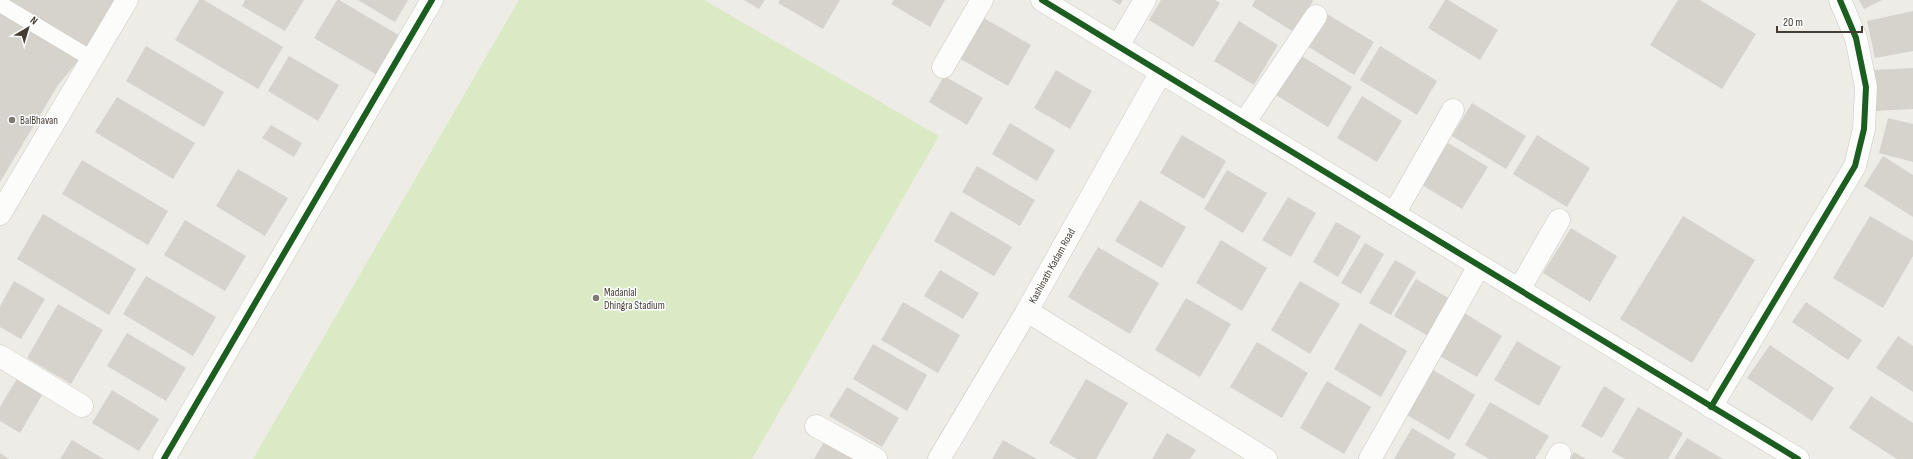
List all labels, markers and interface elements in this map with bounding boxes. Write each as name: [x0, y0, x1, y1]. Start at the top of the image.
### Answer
north arrow: [8, 8, 48, 48]
scale bar: [1777, 8, 1862, 34]
text: N: [28, 14, 40, 28]
text: 20 m: [1783, 15, 1803, 30]
place label: BalBhavan: [20, 114, 58, 127]
marker: BalBhavan: [7, 115, 17, 125]
street label: Kashinath Kadam Road: [1026, 226, 1078, 306]
place label: Madanlal Dhingra Stadium: [604, 286, 665, 312]
marker: Madanlal Dhingra Stadium: [591, 293, 601, 303]

